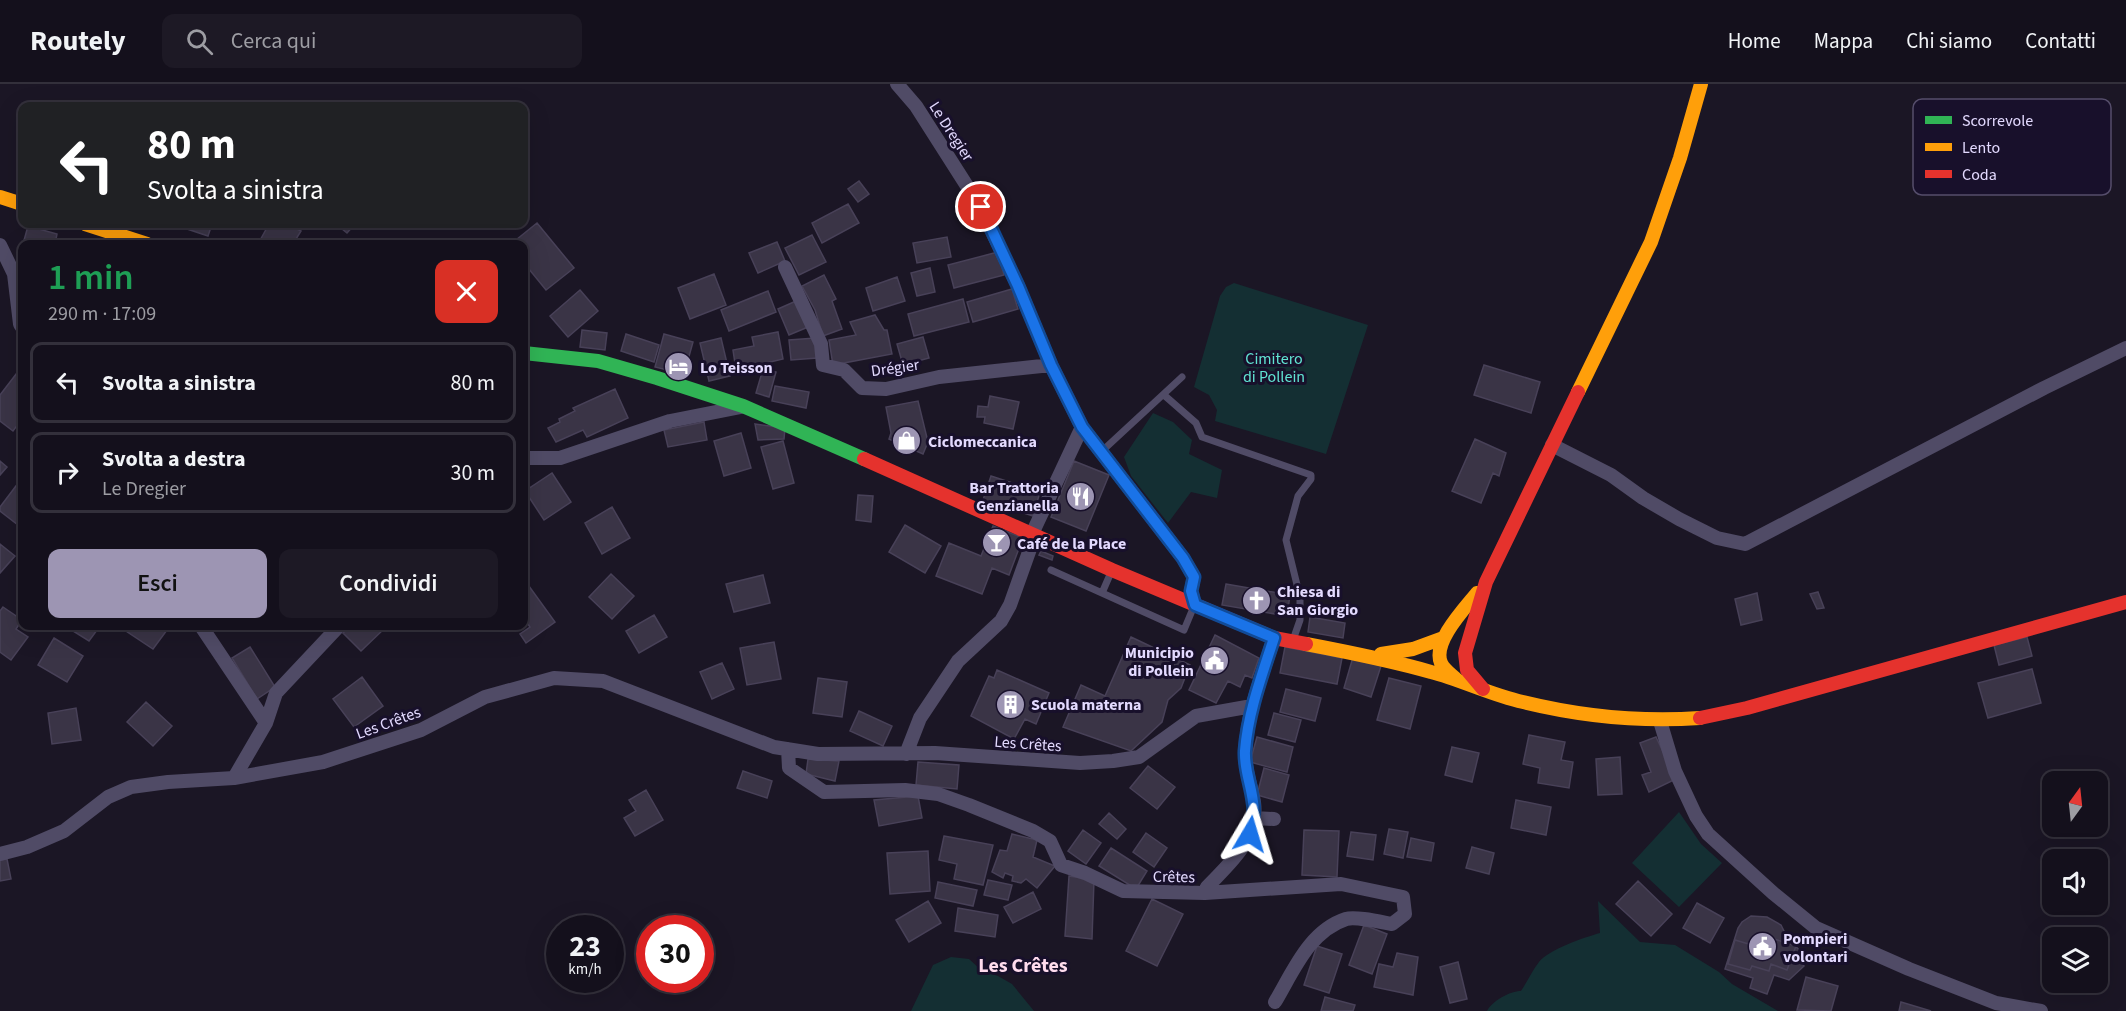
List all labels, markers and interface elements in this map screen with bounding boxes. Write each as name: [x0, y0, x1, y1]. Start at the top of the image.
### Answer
search box: [162, 14, 582, 68]
text: Routely: [30, 21, 126, 61]
icon: search: [183, 25, 216, 58]
text: Cerca qui: [231, 25, 316, 57]
text: Home: [1728, 26, 1781, 56]
text: Mappa: [1814, 26, 1873, 56]
text: Chi siamo: [1906, 26, 1992, 56]
text: Contatti: [2025, 26, 2096, 56]
street label: Le Dregier: [924, 97, 979, 166]
legend: [1913, 99, 2111, 195]
text: Scorrevole: [1962, 110, 2033, 132]
text: 80 m: [147, 115, 236, 175]
icon: left: [48, 126, 126, 204]
text: Lento: [1962, 137, 2000, 159]
text: Coda: [1962, 164, 1997, 186]
text: Svolta a sinistra: [147, 171, 324, 210]
pin: [955, 181, 1006, 232]
icon: arrive: [964, 190, 997, 223]
text: 1 min: [48, 252, 134, 303]
button: close: [435, 260, 498, 323]
text: 290 m · 17:09: [48, 300, 156, 328]
park label: Cimitero di Pollein: [1243, 348, 1305, 388]
hotel icon: Lo Teisson: [663, 351, 695, 383]
street label: Drégier: [870, 354, 921, 382]
place label: Lo Teisson: [700, 357, 773, 379]
icon: left: [51, 366, 84, 399]
text: Svolta a sinistra: [102, 367, 256, 399]
text: 80 m: [450, 367, 495, 399]
shop icon: Ciclomeccanica: [891, 425, 923, 457]
place label: Ciclomeccanica: [928, 431, 1037, 453]
text: Svolta a destra: [102, 443, 246, 475]
icon: right: [51, 456, 84, 489]
text: 30 m: [450, 457, 495, 489]
text: Le Dregier: [102, 475, 186, 503]
place label: Bar Trattoria Genzianella: [969, 477, 1059, 517]
restaurant icon: Bar Trattoria Genzianella: [1064, 480, 1096, 512]
bar icon: Café de la Place: [980, 527, 1012, 559]
place label: Café de la Place: [1017, 533, 1126, 555]
button: Esci: [48, 549, 267, 618]
button: Condividi: [279, 549, 498, 618]
place label: Chiesa di San Giorgio: [1277, 581, 1358, 621]
church icon: Chiesa di San Giorgio: [1240, 584, 1272, 616]
place label: Municipio di Pollein: [1125, 642, 1194, 682]
public building icon: Municipio di Pollein: [1199, 645, 1231, 677]
building icon: Scuola materna: [994, 688, 1026, 720]
place label: Scuola materna: [1031, 694, 1142, 716]
street label: Les Crêtes: [353, 701, 424, 745]
street label: Les Crêtes: [993, 731, 1063, 757]
north arrow: [2042, 771, 2108, 837]
map controls: [2042, 771, 2108, 993]
position arrow: [1218, 802, 1282, 866]
button: sound: [2042, 849, 2108, 915]
street label: Crêtes: [1153, 866, 1196, 888]
speed limit sign: 30: [636, 915, 714, 993]
text: 23: [569, 925, 601, 968]
button: layers: [2042, 927, 2108, 993]
place label: Pompieri volontari: [1783, 928, 1848, 968]
public building icon: Pompieri volontari: [1746, 931, 1778, 963]
district label: Les Crêtes: [978, 952, 1068, 980]
text: km/h: [568, 959, 602, 980]

